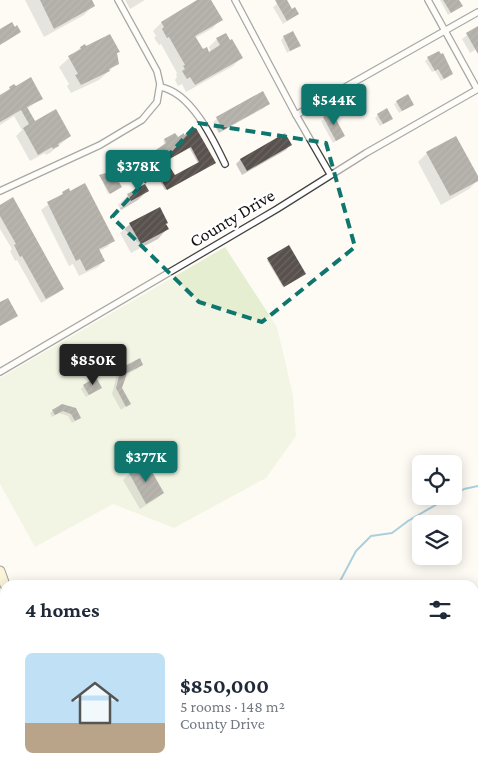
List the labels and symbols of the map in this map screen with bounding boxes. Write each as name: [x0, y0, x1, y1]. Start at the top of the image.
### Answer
pin: $544K: [299, 84, 369, 126]
pin: $378K: [103, 150, 173, 192]
street label: County Drive: [186, 185, 278, 251]
pin: $850K: [58, 344, 128, 386]
pin: $377K: [111, 440, 181, 483]

